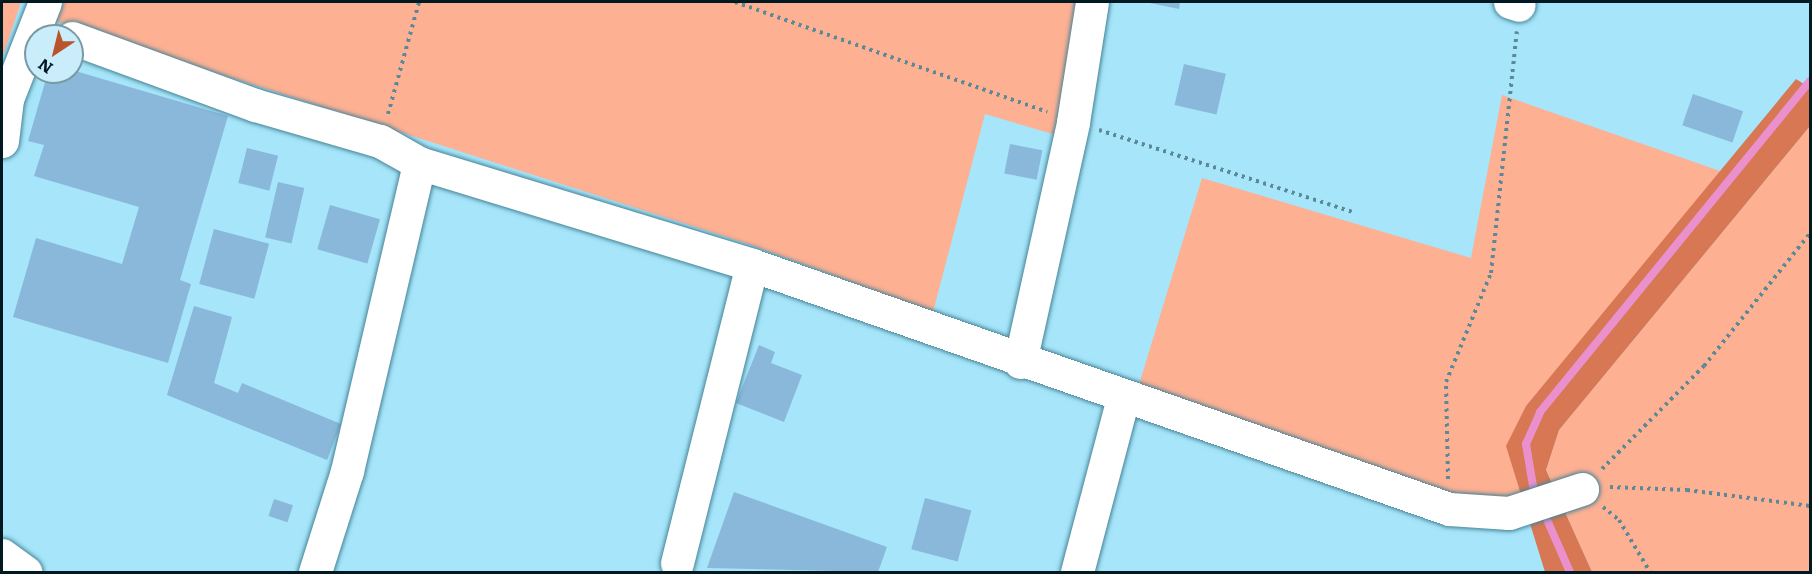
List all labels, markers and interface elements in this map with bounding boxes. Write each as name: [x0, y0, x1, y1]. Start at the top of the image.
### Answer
north arrow: [24, 24, 84, 84]
text: N: [32, 53, 57, 81]

